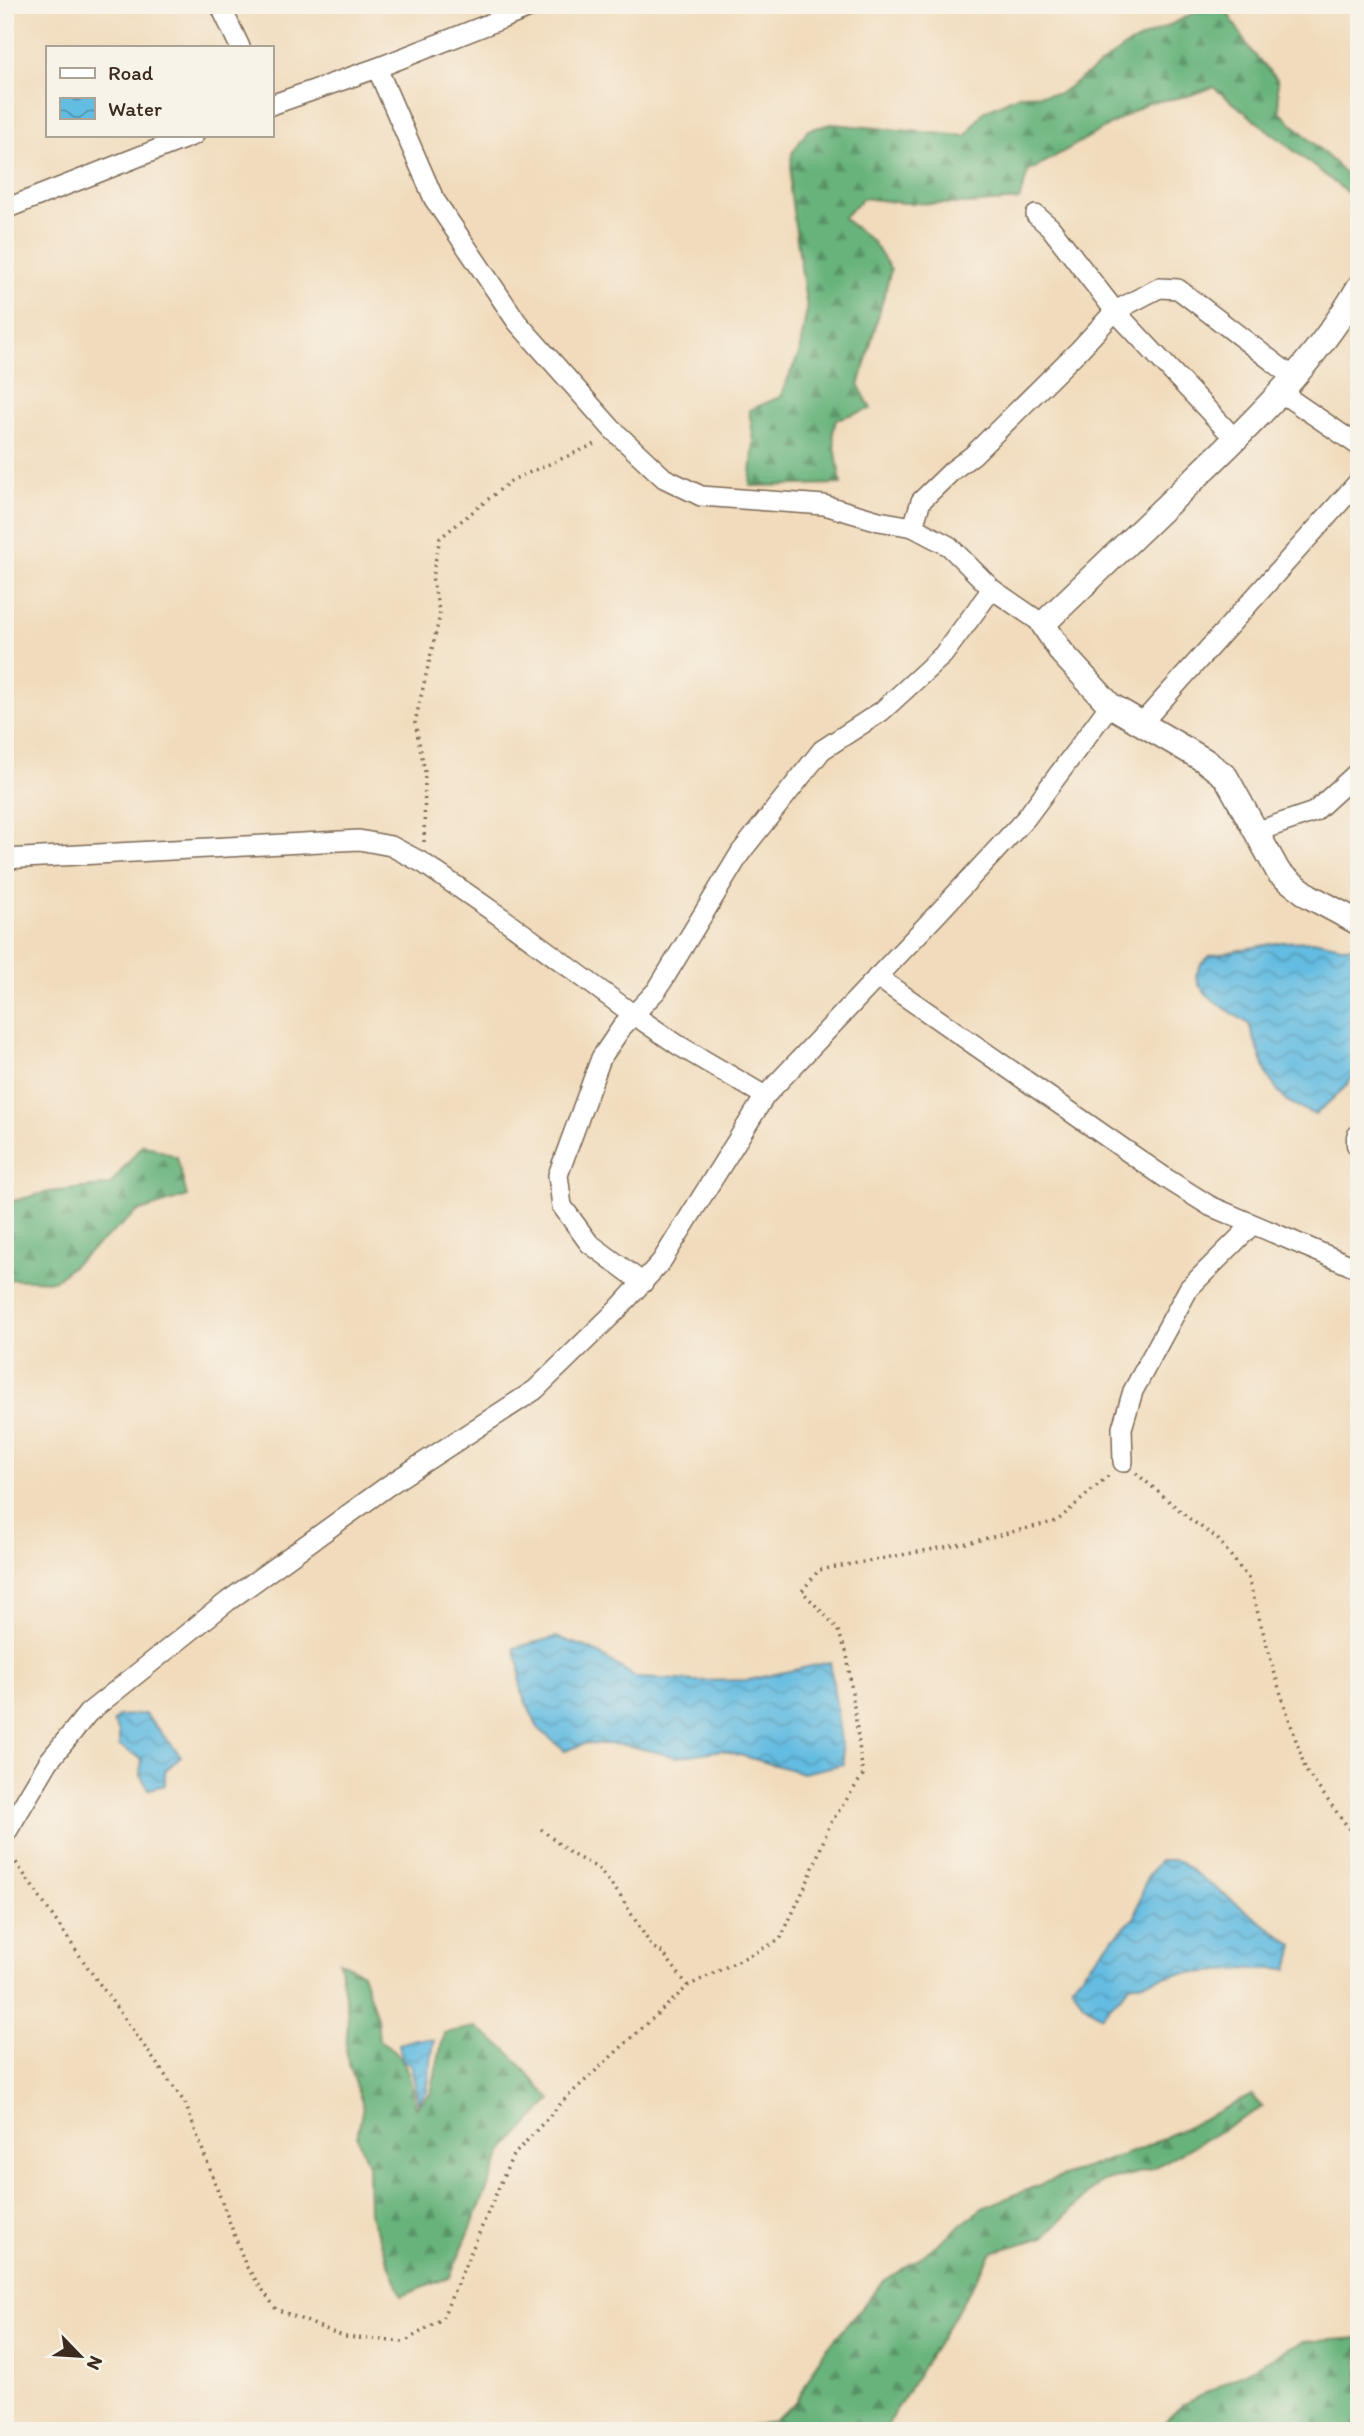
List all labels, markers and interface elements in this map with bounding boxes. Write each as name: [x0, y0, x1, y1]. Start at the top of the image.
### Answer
legend: [46, 46, 273, 136]
text: Road: [108, 60, 154, 85]
text: Water: [108, 96, 162, 121]
north arrow: [46, 2320, 116, 2390]
text: N: [82, 2352, 108, 2374]

